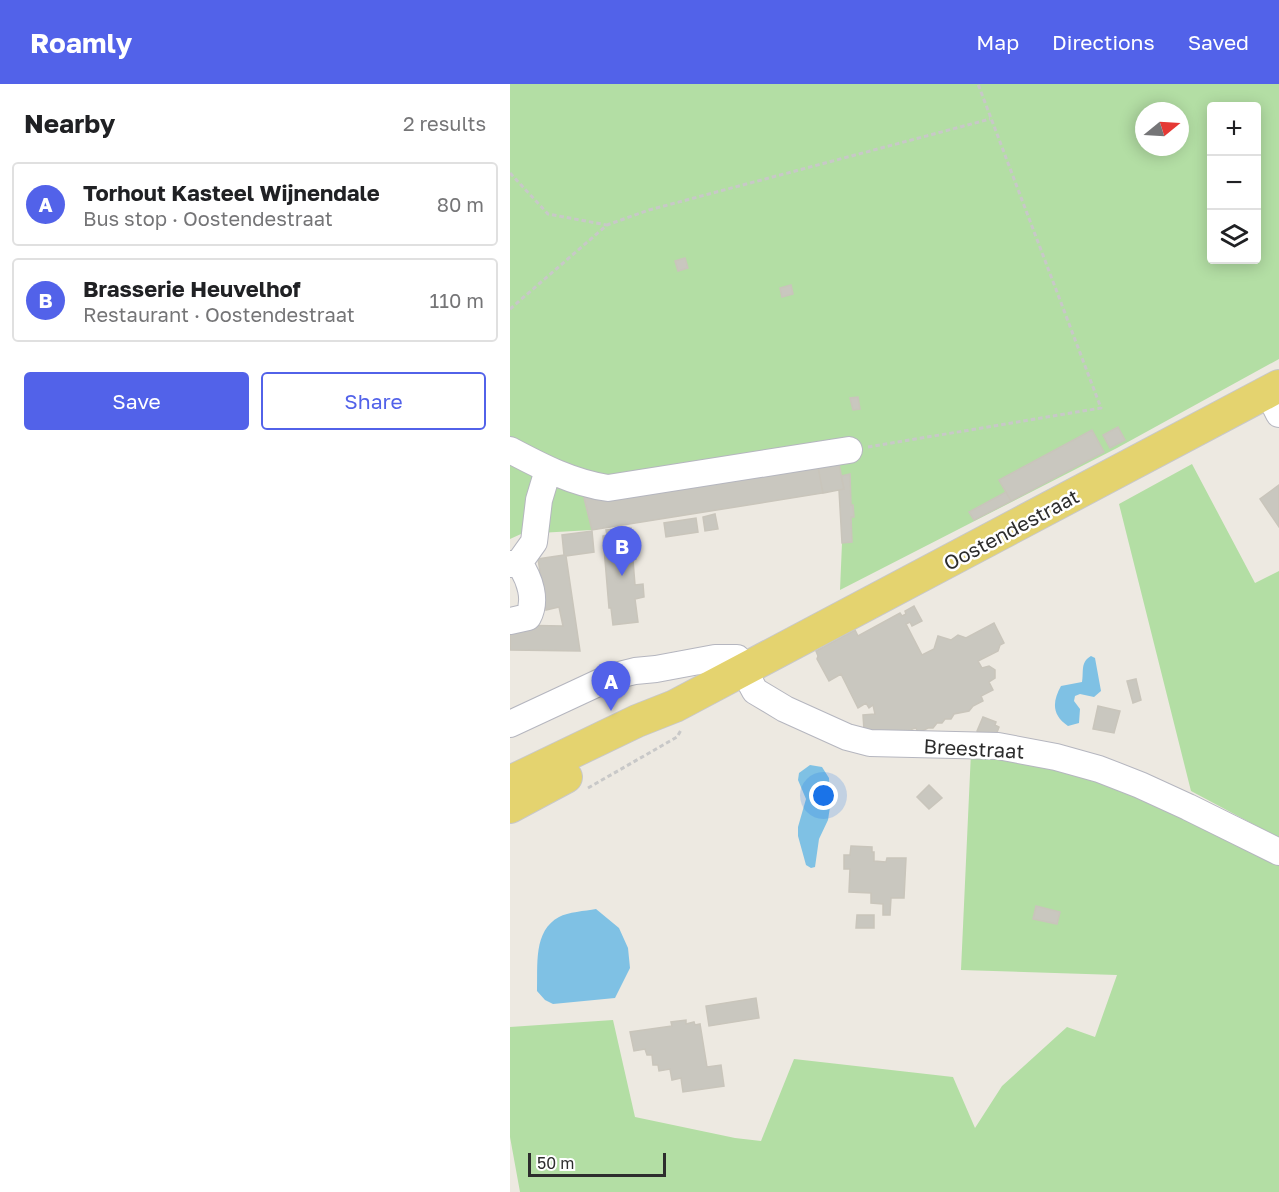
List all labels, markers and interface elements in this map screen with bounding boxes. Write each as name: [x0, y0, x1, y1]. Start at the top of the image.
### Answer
text: Roamly: [30, 26, 132, 59]
text: Map: [976, 29, 1019, 55]
text: Directions: [1052, 29, 1155, 55]
text: Saved: [1188, 29, 1249, 55]
north arrow: [1135, 102, 1189, 156]
map controls: [1207, 102, 1261, 264]
button: +: [1207, 102, 1261, 156]
text: Nearby: [24, 108, 115, 139]
text: 2 results: [403, 111, 486, 135]
button: −: [1207, 156, 1261, 210]
text: Torhout Kasteel Wijnendale: [83, 179, 380, 206]
text: A: [38, 192, 53, 216]
text: 80 m: [437, 192, 484, 216]
text: Bus stop · Oostendestraat: [83, 206, 333, 230]
button: layers: [1207, 210, 1261, 264]
text: Brasserie Heuvelhof: [83, 275, 301, 302]
text: B: [38, 288, 53, 312]
text: 110 m: [430, 288, 484, 312]
text: Restaurant · Oostendestraat: [83, 302, 355, 326]
button: Save: [24, 372, 249, 430]
button: Share: [261, 372, 486, 430]
street label: Oostendestraat: [939, 483, 1083, 575]
pin: B: [602, 526, 642, 576]
pin: A: [592, 662, 630, 711]
street label: Breestraat: [923, 733, 1025, 763]
your location: [809, 781, 838, 810]
scale bar: [528, 1150, 666, 1178]
text: 50 m: [537, 1153, 574, 1173]

